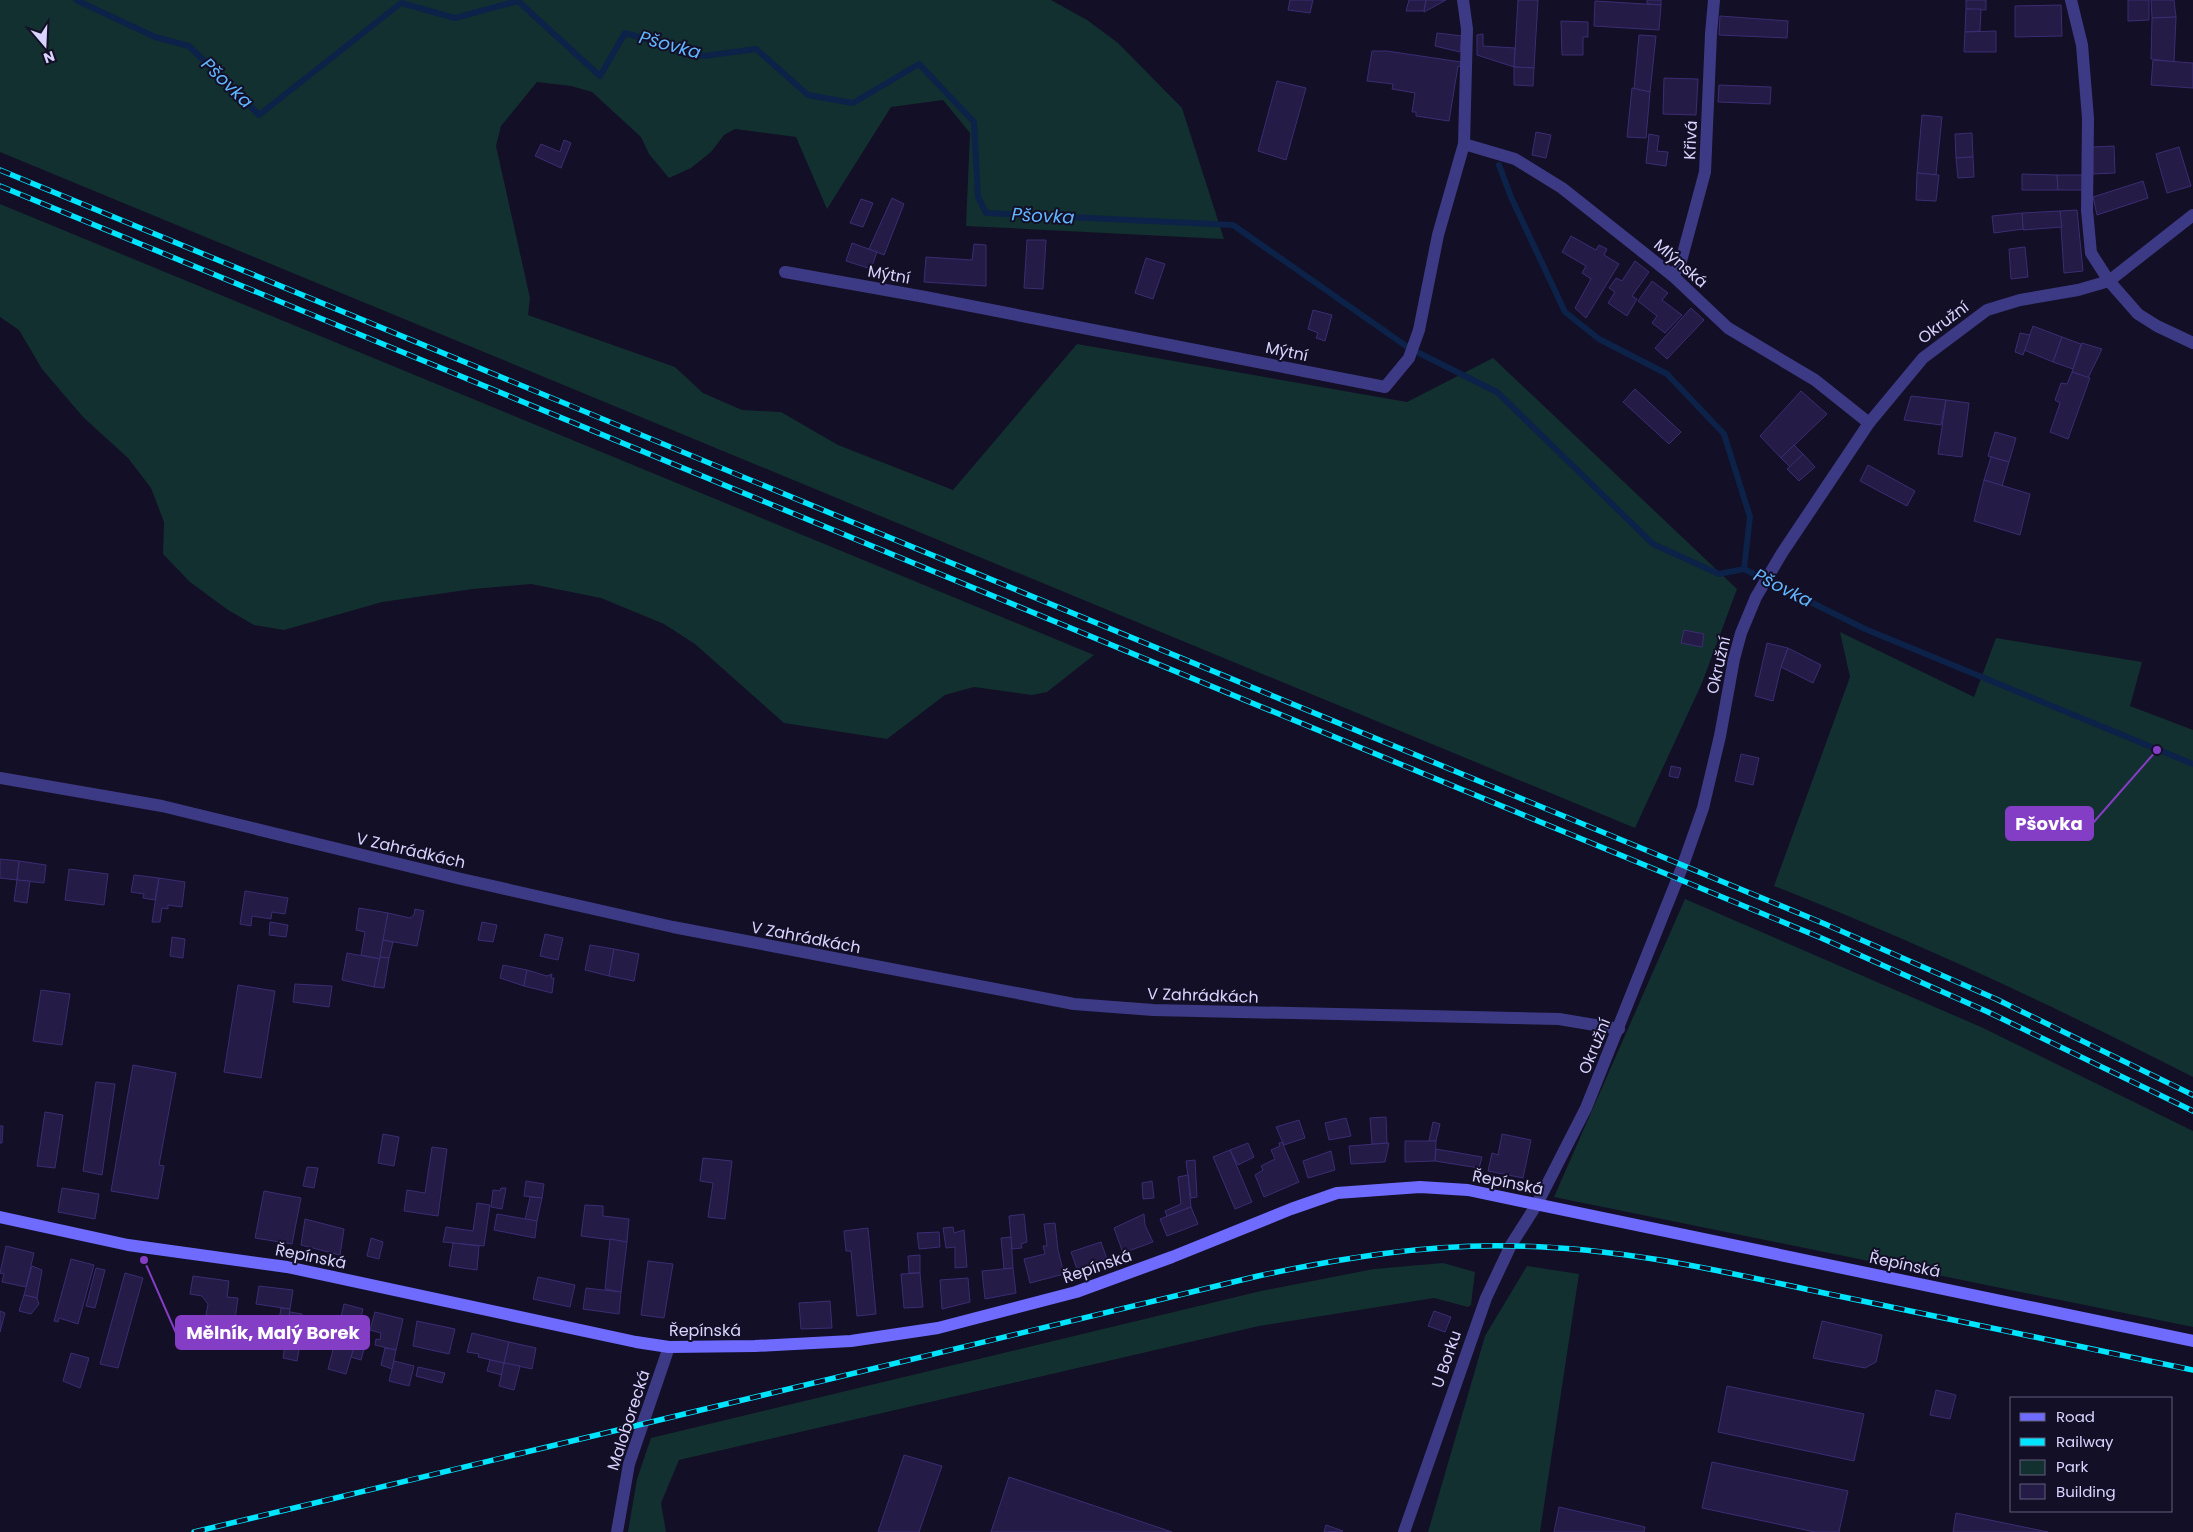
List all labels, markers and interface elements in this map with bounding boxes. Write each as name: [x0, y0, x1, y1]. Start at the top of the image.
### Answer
north arrow: [20, 20, 70, 70]
water label: Pšovka: [637, 24, 704, 65]
text: N: [41, 46, 57, 68]
water label: Pšovka: [196, 52, 259, 113]
street label: Křivá: [1678, 120, 1703, 160]
water label: Pšovka: [1011, 201, 1075, 230]
street label: Mlýnská: [1649, 234, 1713, 293]
street label: Mýtní: [866, 259, 912, 290]
street label: Okružní: [1913, 296, 1974, 349]
street label: Mýtní: [1264, 336, 1310, 367]
water label: Pšovka: [1750, 562, 1817, 613]
street label: Okružní: [1701, 634, 1736, 696]
callout: Pšovka: [2006, 807, 2093, 840]
text: Pšovka: [2015, 811, 2083, 836]
street label: V Zahrádkách: [354, 827, 468, 874]
street label: V Zahrádkách: [749, 916, 863, 959]
street label: V Zahrádkách: [1147, 982, 1259, 1009]
street label: Okružní: [1573, 1015, 1616, 1078]
street label: Řepínská: [1470, 1164, 1545, 1201]
street label: Řepínská: [273, 1238, 348, 1275]
street label: Řepínská: [1059, 1244, 1135, 1289]
street label: Řepínská: [1867, 1246, 1943, 1283]
callout: Mělník, Malý Borek: [176, 1316, 369, 1349]
street label: Řepínská: [669, 1319, 741, 1342]
text: Mělník, Malý Borek: [186, 1320, 361, 1345]
street label: U Borku: [1426, 1327, 1467, 1391]
street label: Maloborecká: [601, 1367, 656, 1473]
legend: [2010, 1397, 2173, 1512]
text: Road: [2056, 1406, 2095, 1427]
text: Railway: [2056, 1431, 2114, 1452]
text: Park: [2056, 1456, 2088, 1477]
text: Building: [2056, 1481, 2116, 1502]

